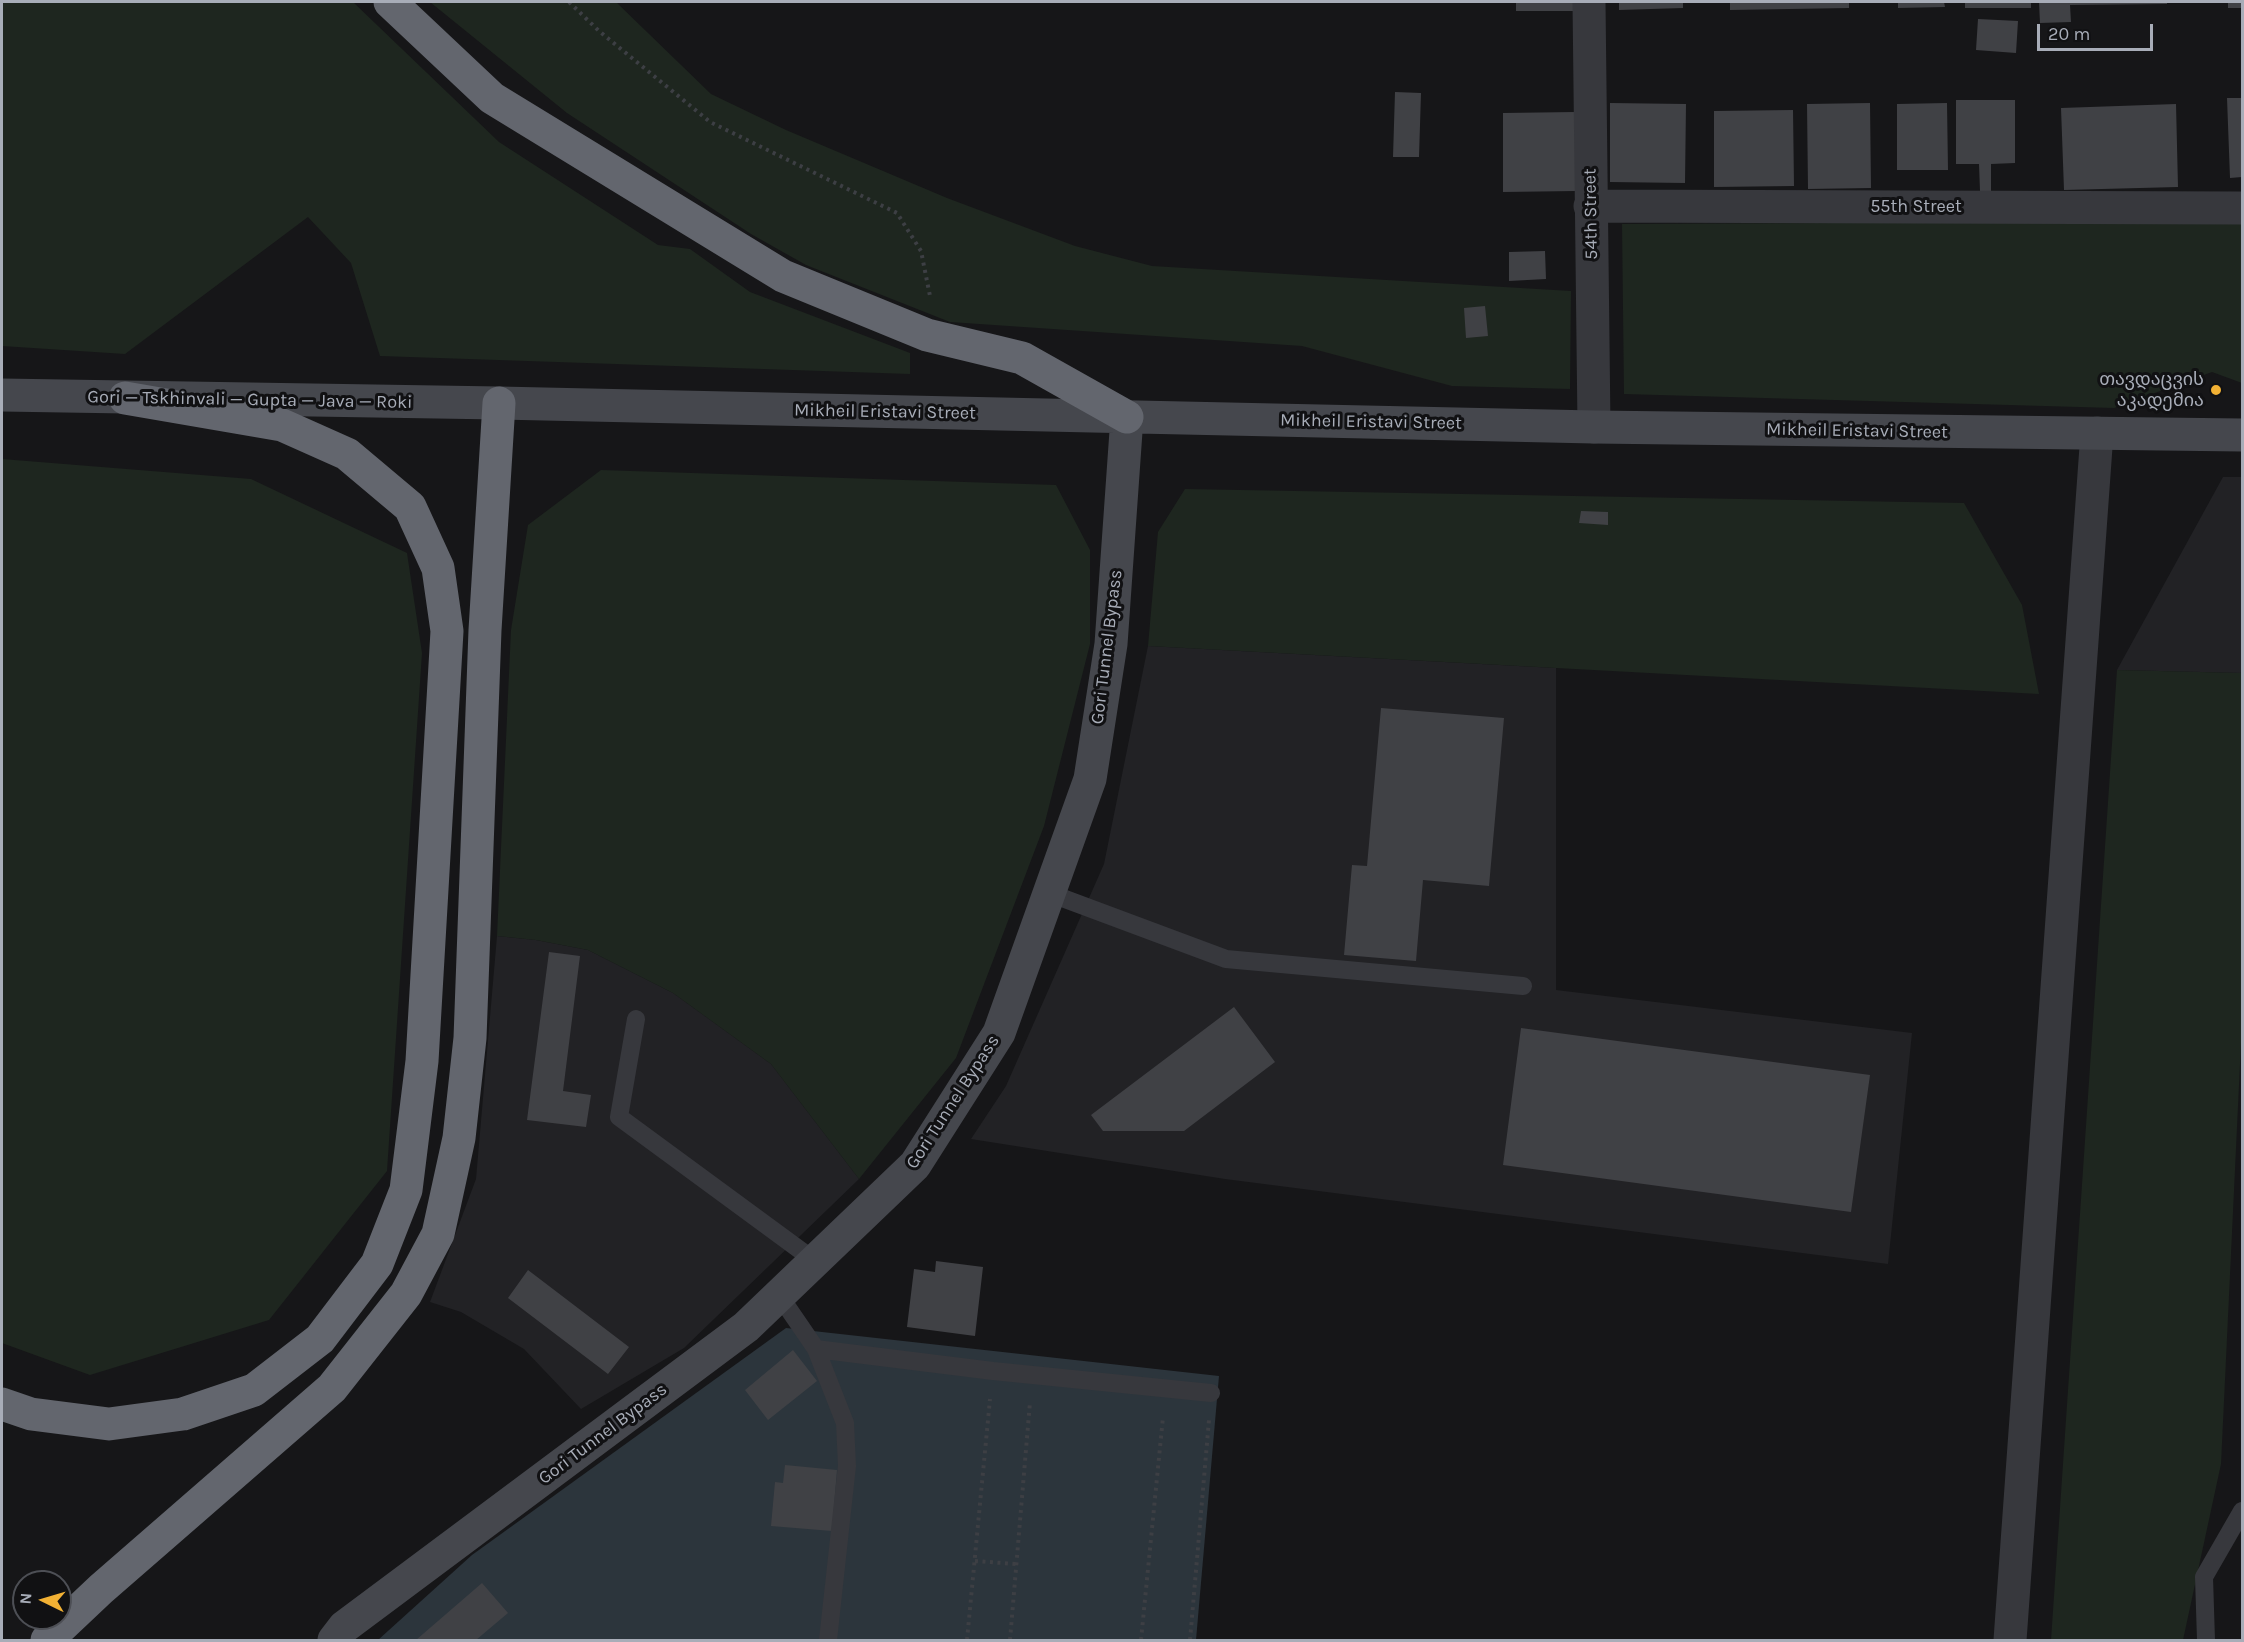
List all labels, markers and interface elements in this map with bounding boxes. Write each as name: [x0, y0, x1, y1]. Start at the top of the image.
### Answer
scale bar: [2040, 12, 2156, 50]
text: 20 m: [2048, 23, 2090, 45]
street label: 54th Street: [1579, 168, 1603, 260]
street label: 55th Street: [1870, 196, 1962, 218]
place label: თავდაცვის აკადემია: [2099, 369, 2204, 412]
marker: თავდაცვის აკადემია: [2209, 383, 2223, 397]
street label: Gori — Tskhinvali — Gupta — Java — Roki: [87, 386, 413, 414]
street label: Mikheil Eristavi Street: [794, 400, 976, 424]
street label: Mikheil Eristavi Street: [1280, 410, 1462, 434]
street label: Mikheil Eristavi Street: [1766, 419, 1948, 443]
street label: Gori Tunnel Bypass: [1087, 569, 1127, 725]
street label: Gori Tunnel Bypass: [902, 1031, 1004, 1173]
street label: Gori Tunnel Bypass: [534, 1379, 672, 1489]
north arrow: [12, 1570, 72, 1630]
text: N: [16, 1592, 36, 1605]

